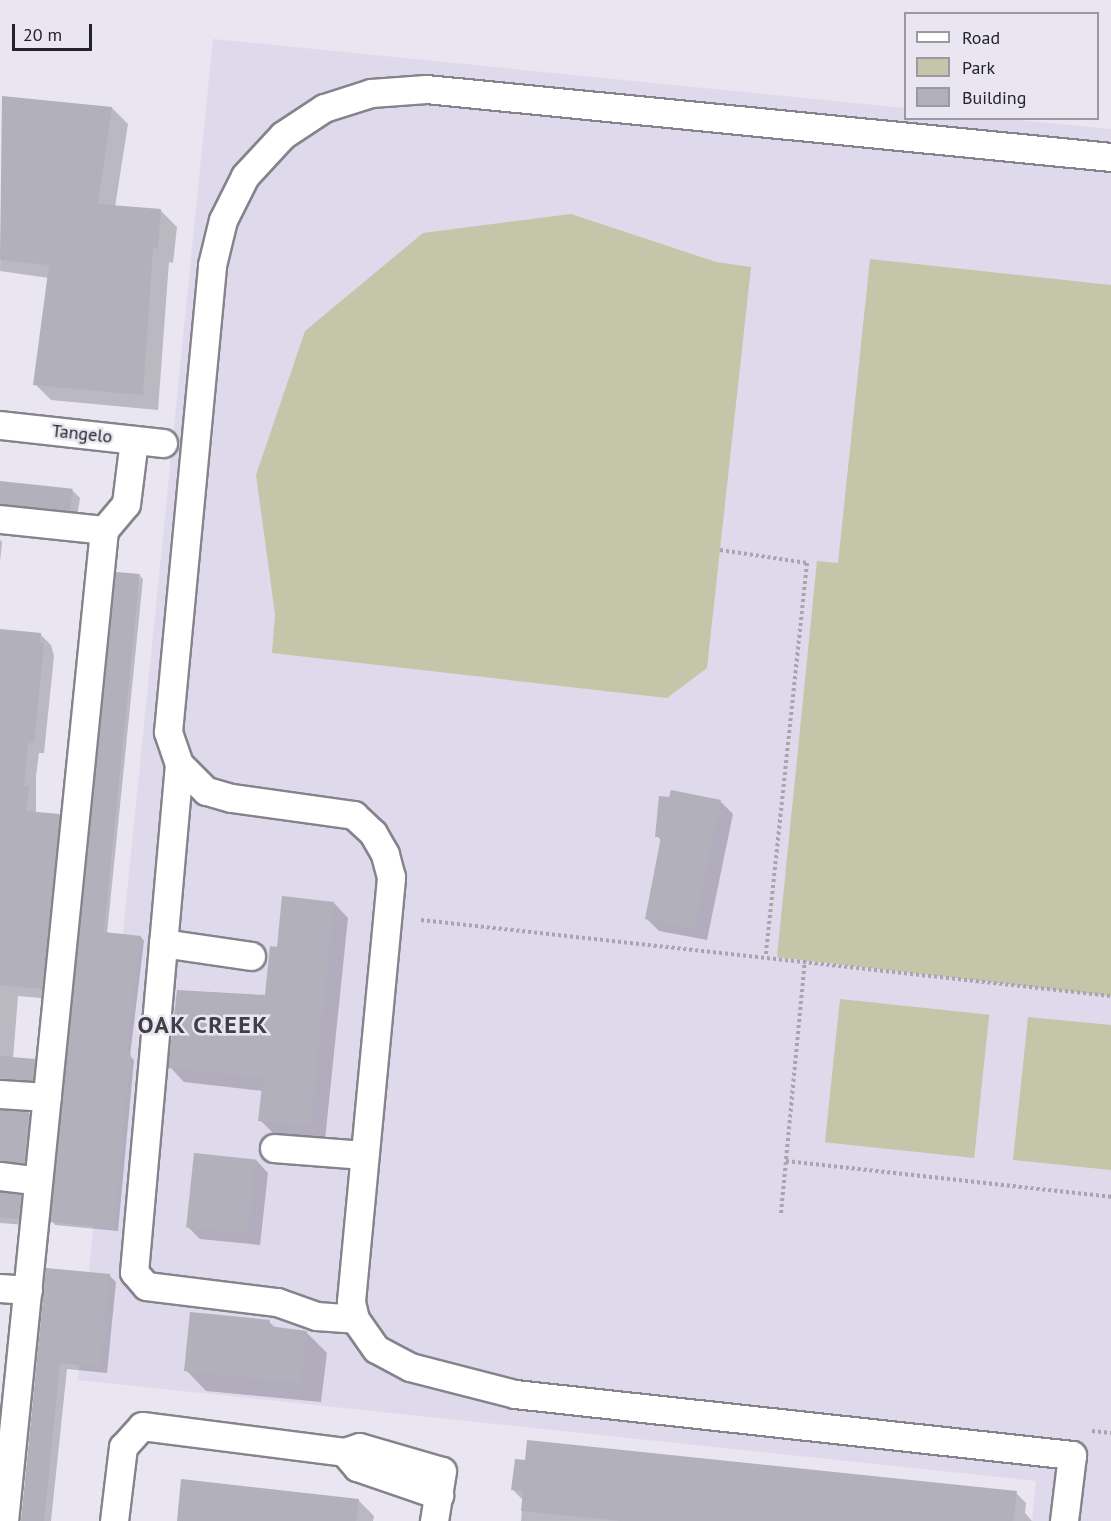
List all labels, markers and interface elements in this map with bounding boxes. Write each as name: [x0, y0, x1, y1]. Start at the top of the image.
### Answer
scale bar: [15, 12, 94, 50]
legend: [904, 12, 1099, 120]
text: 20 m: [23, 23, 62, 46]
text: Road: [962, 26, 1000, 49]
text: Park: [962, 56, 995, 79]
text: Building: [962, 86, 1026, 109]
street label: Tangelo: [51, 420, 113, 448]
district label: OAK CREEK: [137, 1011, 269, 1039]

